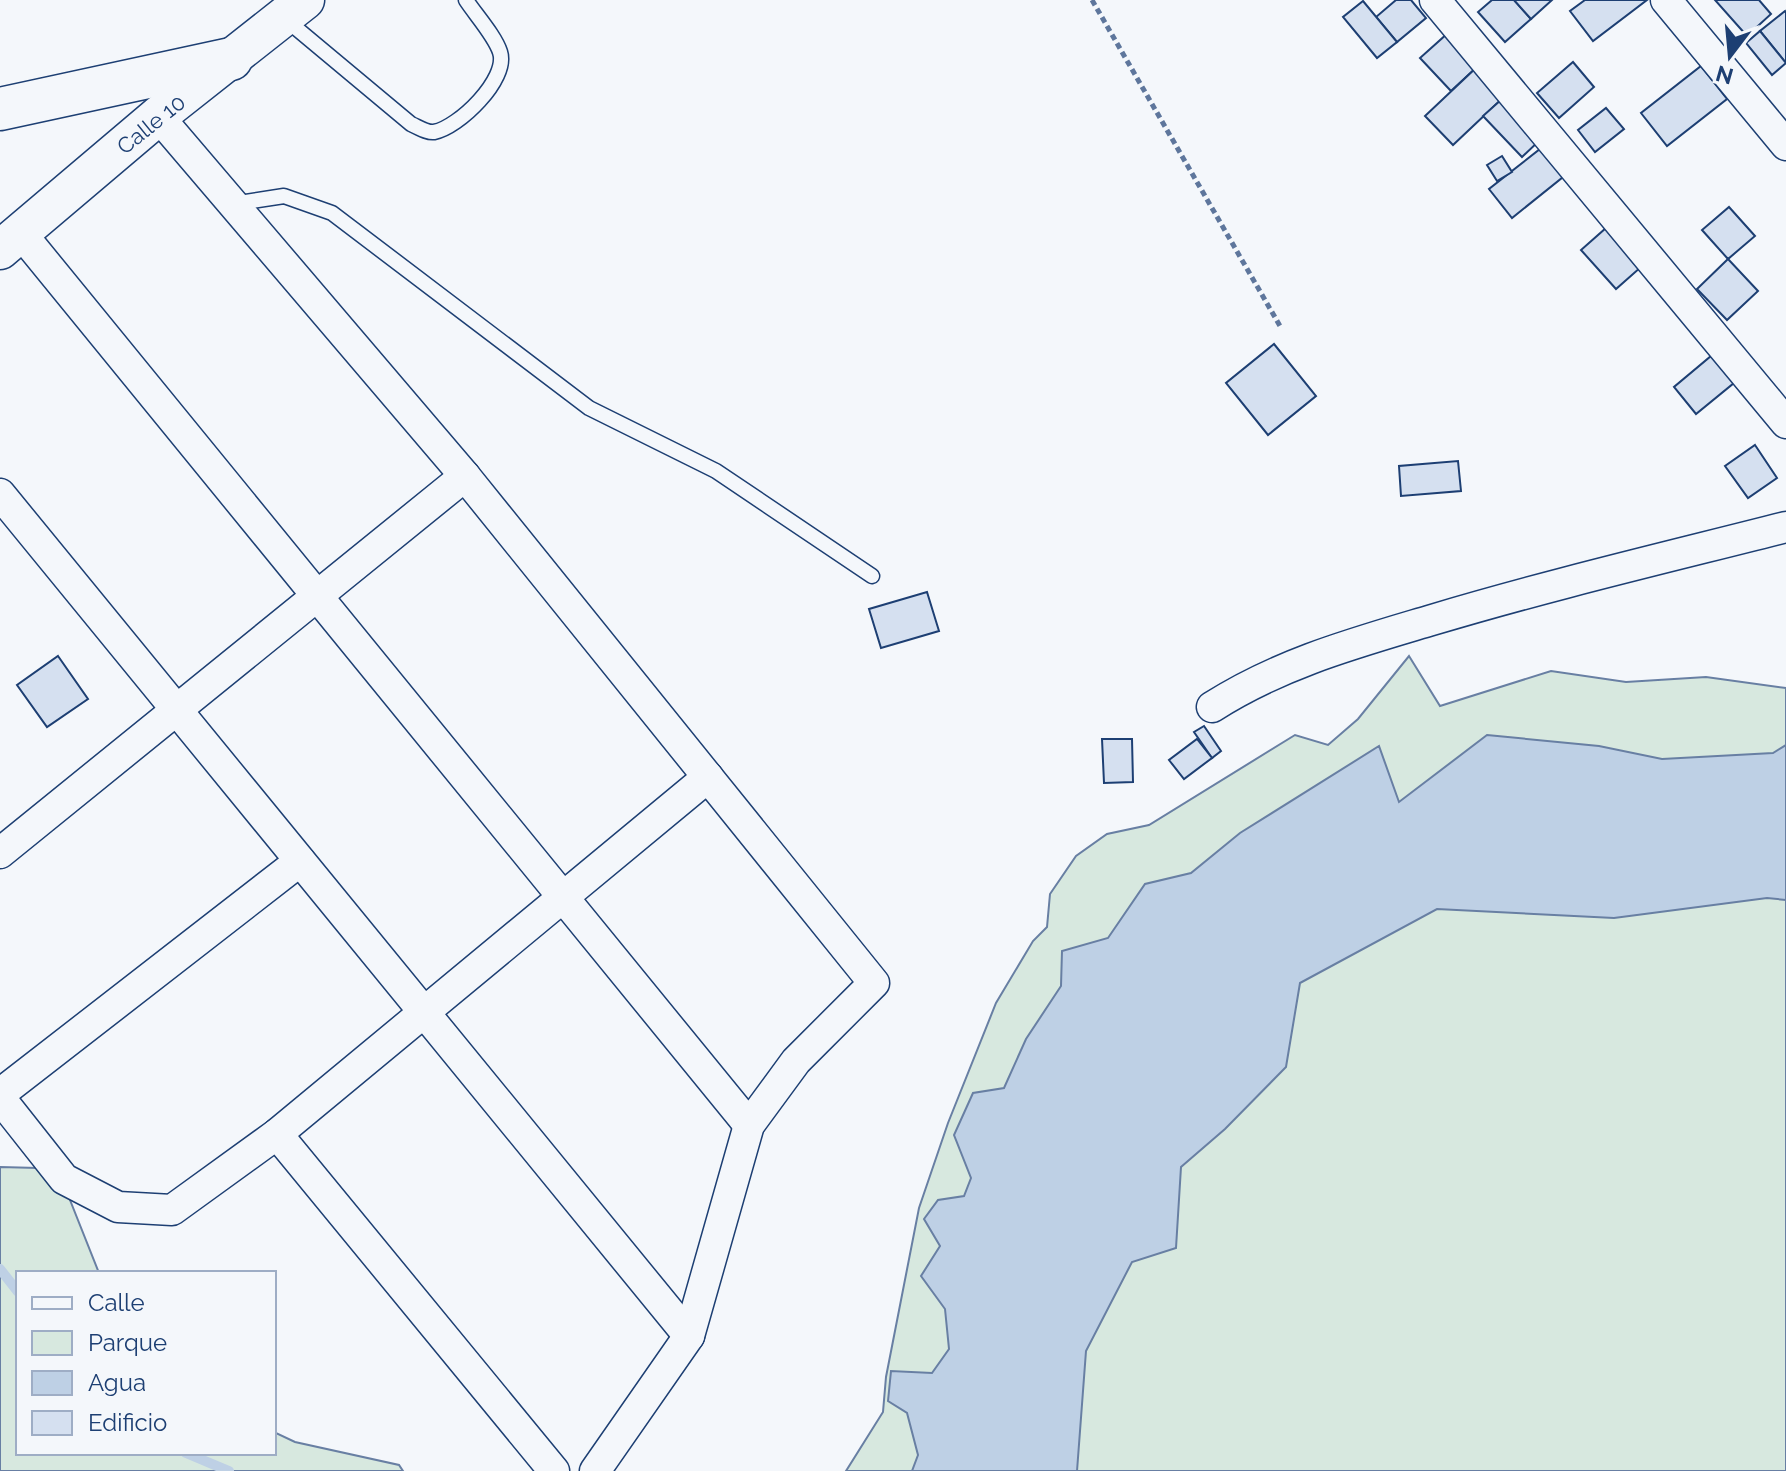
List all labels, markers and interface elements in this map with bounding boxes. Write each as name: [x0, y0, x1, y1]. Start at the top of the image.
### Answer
north arrow: [1690, 16, 1770, 96]
text: N: [1713, 60, 1736, 90]
street label: Calle 10: [112, 89, 190, 159]
legend: [16, 1271, 276, 1455]
text: Calle: [88, 1288, 145, 1317]
text: Parque: [88, 1328, 167, 1357]
text: Agua: [88, 1368, 146, 1397]
text: Edificio: [88, 1408, 167, 1437]

